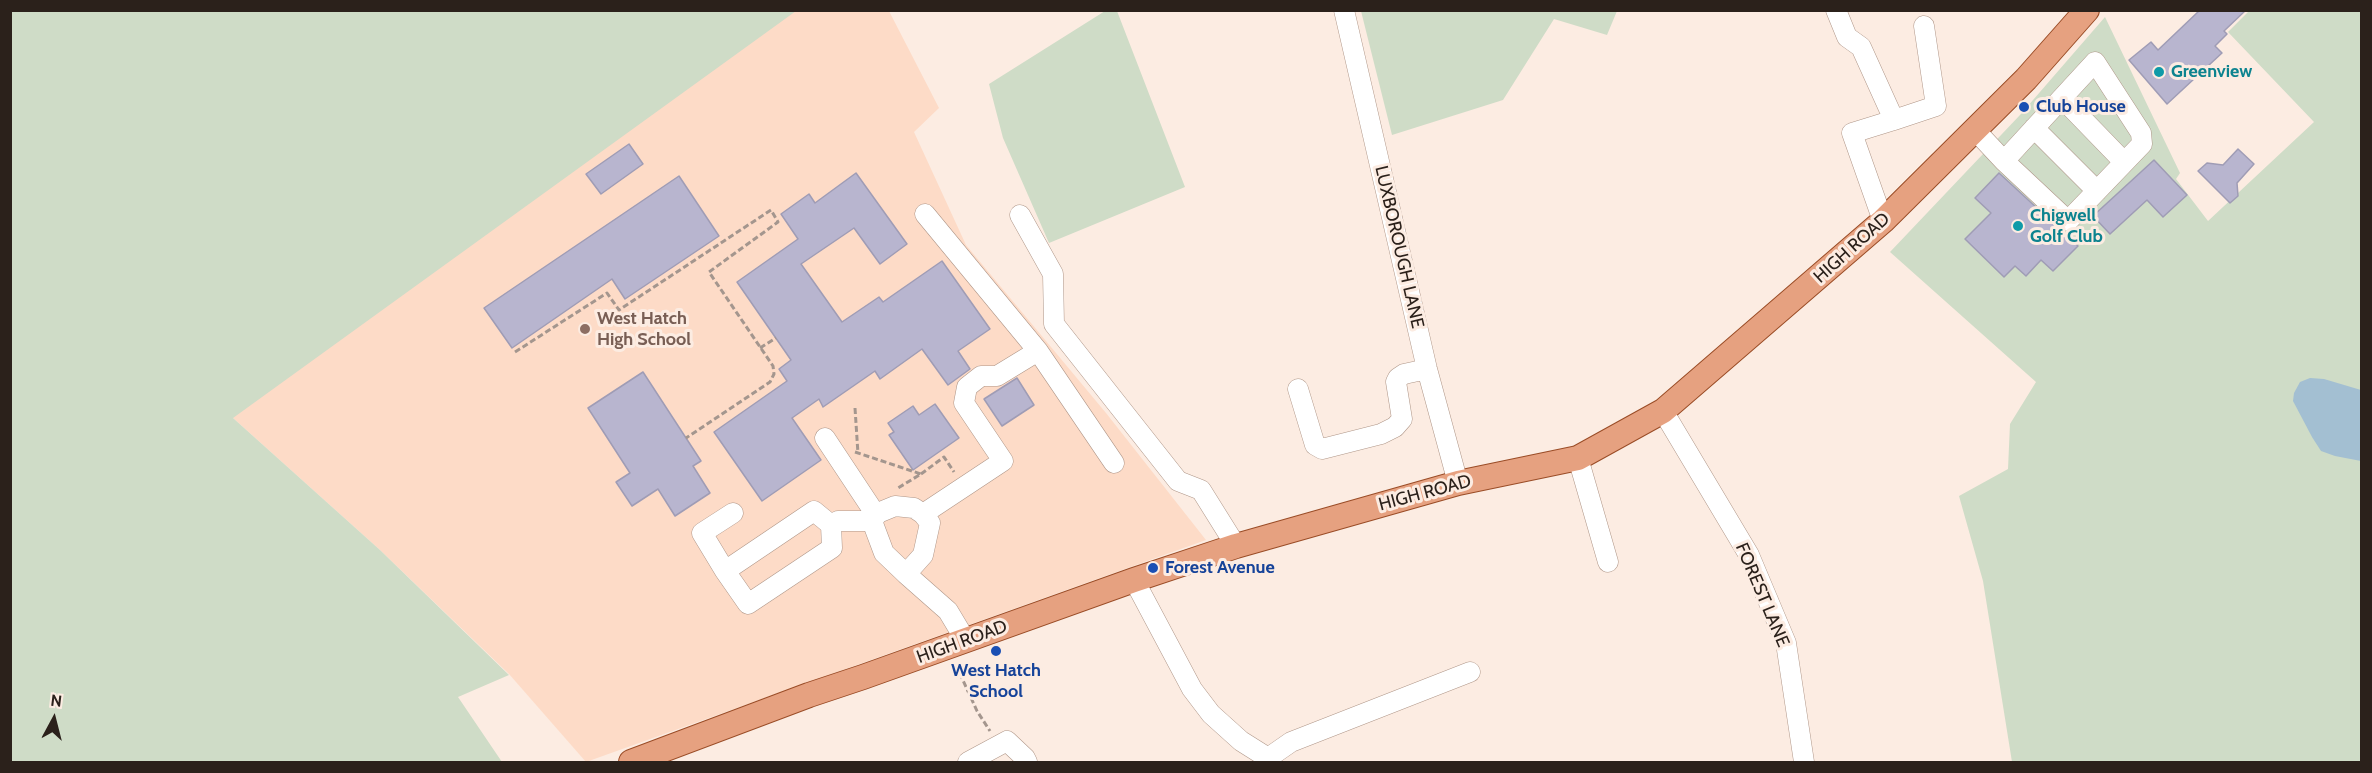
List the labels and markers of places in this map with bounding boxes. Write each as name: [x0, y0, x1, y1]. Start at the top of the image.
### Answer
place label: Greenview: [2171, 61, 2252, 83]
marker: Greenview: [2152, 65, 2166, 79]
place label: Club House: [2036, 96, 2126, 118]
marker: Club House: [2017, 100, 2031, 114]
place label: Chigwell Golf Club: [2030, 205, 2103, 248]
marker: Chigwell Golf Club: [2011, 219, 2025, 233]
place label: West Hatch High School: [597, 308, 691, 350]
marker: West Hatch High School: [578, 322, 592, 336]
place label: Forest Avenue: [1165, 557, 1275, 579]
marker: Forest Avenue: [1146, 561, 1160, 575]
marker: West Hatch School: [989, 644, 1003, 658]
place label: West Hatch School: [951, 660, 1041, 702]

